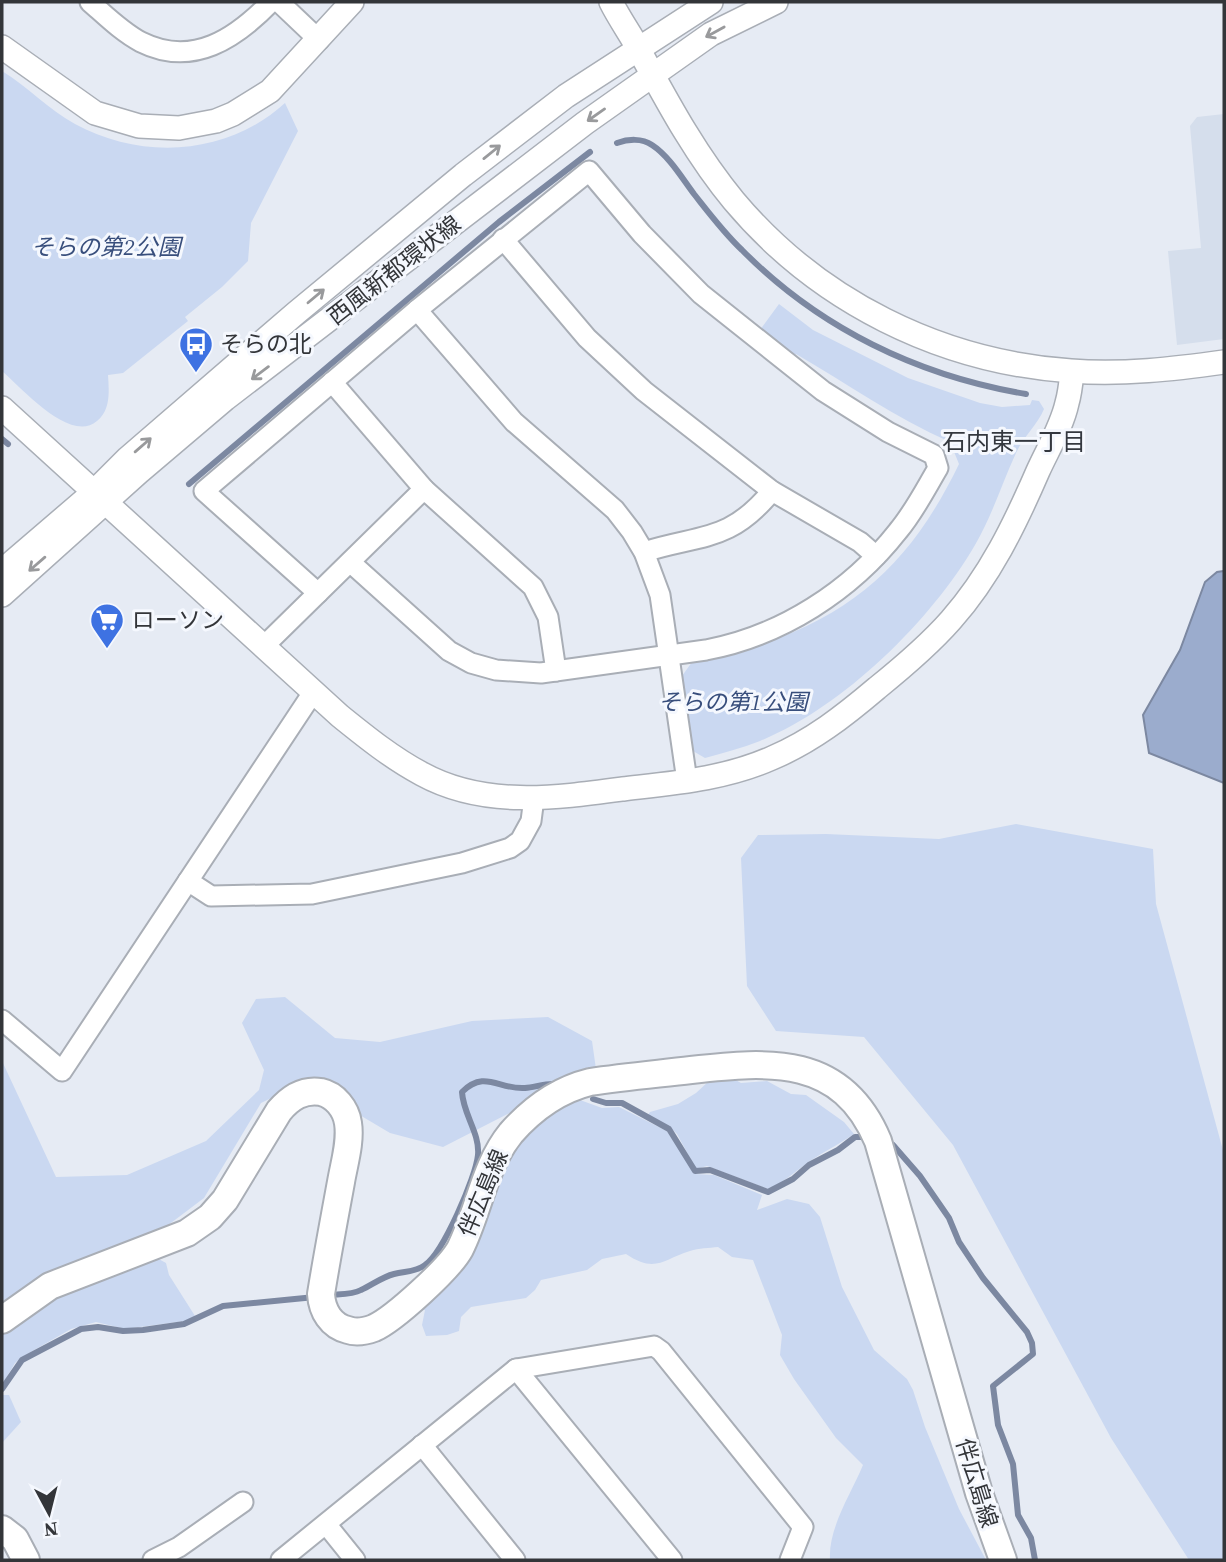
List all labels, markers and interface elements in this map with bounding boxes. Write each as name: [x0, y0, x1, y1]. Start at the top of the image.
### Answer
one-way arrow: [706, 26, 726, 40]
one-way arrow: [587, 108, 606, 122]
one-way arrow: [482, 144, 500, 160]
street label: 西風新都環状線: [321, 208, 467, 332]
park label: そらの第2公園: [31, 231, 184, 263]
one-way arrow: [306, 288, 324, 304]
bus stop icon: そらの北: [177, 325, 215, 374]
place label: そらの北: [220, 328, 312, 360]
one-way arrow: [251, 366, 270, 380]
district label: 石内東一丁目: [942, 425, 1086, 458]
one-way arrow: [134, 437, 152, 453]
one-way arrow: [29, 556, 46, 573]
supermarket icon: ローソン: [88, 601, 126, 650]
place label: ローソン: [132, 604, 224, 636]
park label: そらの第1公園: [658, 686, 811, 718]
street label: 伴広島線: [450, 1144, 516, 1242]
street label: 伴広島線: [948, 1434, 1006, 1532]
north arrow: [14, 1478, 84, 1548]
text: N: [42, 1516, 60, 1544]

